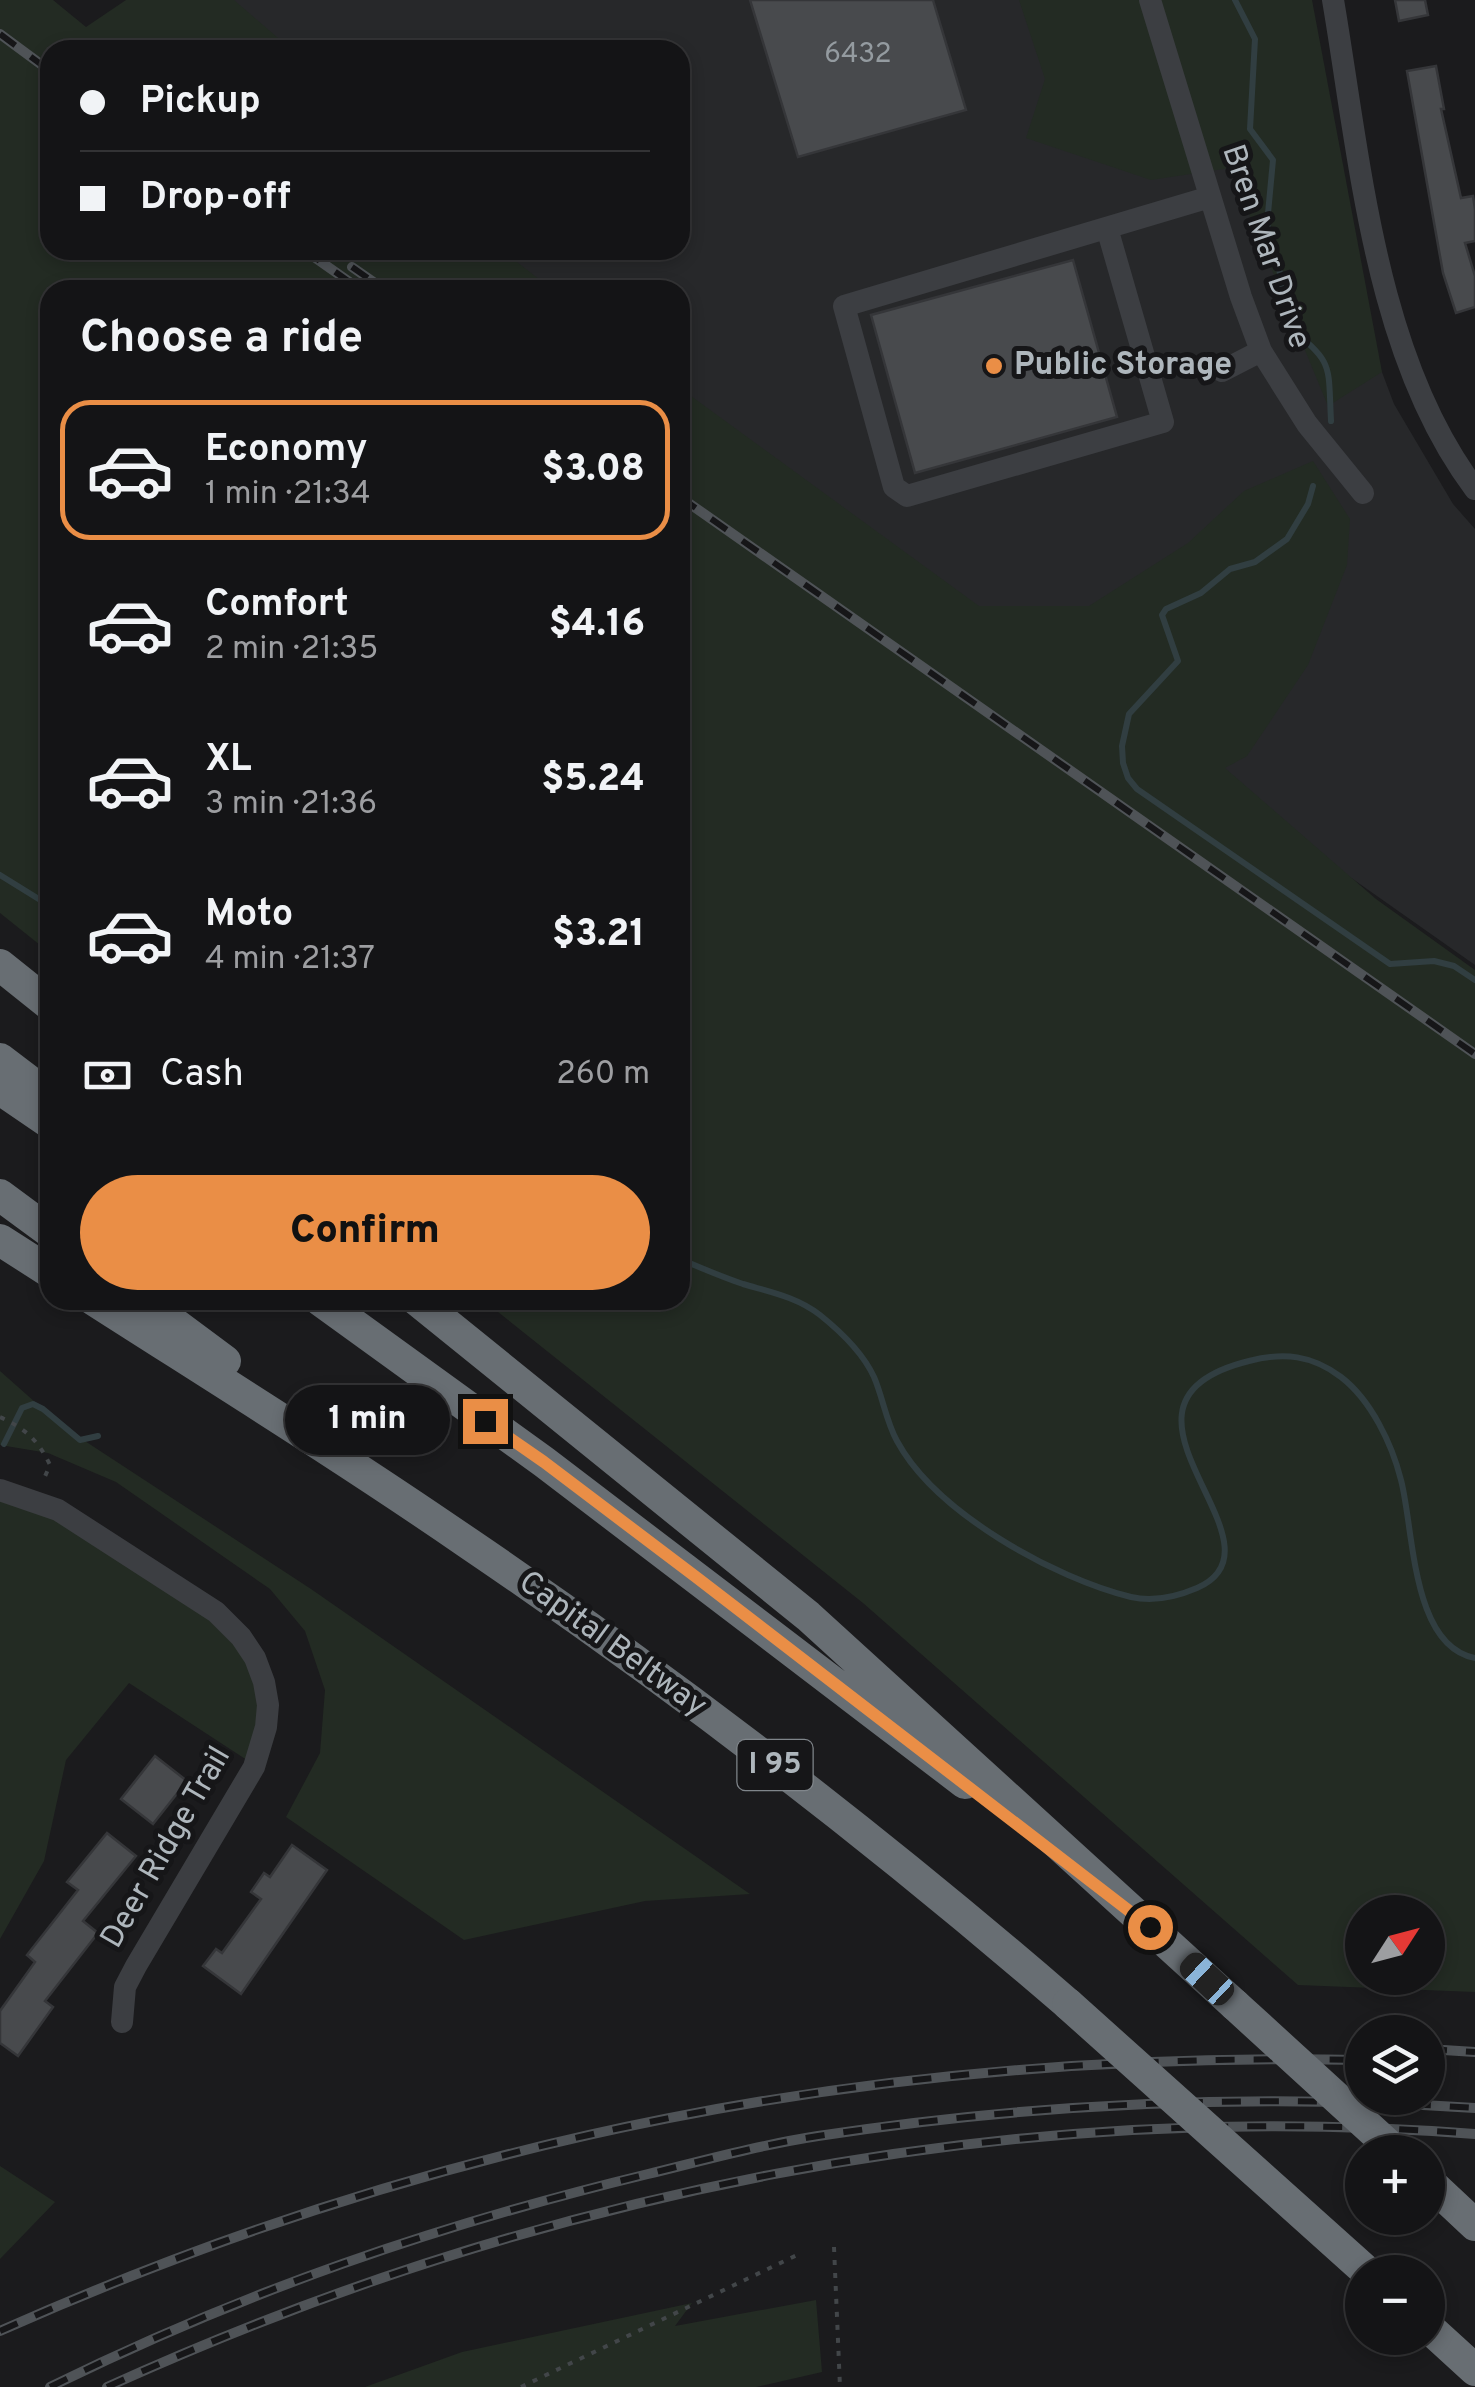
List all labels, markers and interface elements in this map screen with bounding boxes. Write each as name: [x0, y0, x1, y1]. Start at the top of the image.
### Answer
house number: 6432: [824, 37, 892, 73]
text: Pickup: [140, 78, 261, 127]
street label: Bren Mar Drive: [1211, 140, 1319, 354]
text: Drop-off: [140, 174, 291, 223]
text: Choose a ride: [80, 311, 363, 368]
place label: Public Storage: [1014, 346, 1232, 386]
marker: Public Storage: [983, 355, 1005, 377]
icon: car: [85, 425, 175, 515]
text: Economy: [205, 426, 367, 475]
text: $3.08: [541, 446, 645, 495]
text: 1 min · 21:34: [205, 475, 371, 515]
icon: car: [85, 580, 175, 670]
text: Comfort: [205, 581, 349, 630]
text: $4.16: [549, 601, 645, 650]
text: 2 min · 21:35: [205, 630, 378, 670]
icon: car: [85, 735, 175, 825]
text: XL: [205, 736, 252, 785]
text: $5.24: [541, 756, 645, 805]
text: 3 min · 21:36: [205, 785, 377, 825]
icon: car: [85, 890, 175, 980]
text: Moto: [205, 891, 293, 940]
text: $3.21: [552, 911, 645, 960]
text: 4 min · 21:37: [205, 940, 375, 980]
icon: cash: [80, 1048, 135, 1103]
text: Cash: [160, 1051, 244, 1100]
text: 260 m: [556, 1055, 650, 1095]
button: Confirm: [80, 1175, 650, 1290]
callout: 1 min: [285, 1386, 450, 1456]
route end: [463, 1399, 508, 1444]
text: 1 min: [328, 1400, 407, 1440]
street label: Capital Beltway: [510, 1563, 714, 1727]
street label: Deer Ridge Trail: [93, 1740, 241, 1956]
road number: I 95: [738, 1740, 812, 1790]
north arrow: [1345, 1895, 1445, 1995]
map controls: [1345, 1895, 1445, 2355]
route start: [1128, 1905, 1173, 1950]
car: [1175, 1948, 1239, 2010]
button: layers: [1345, 2015, 1445, 2115]
button: +: [1345, 2135, 1445, 2235]
button: −: [1345, 2255, 1445, 2355]

